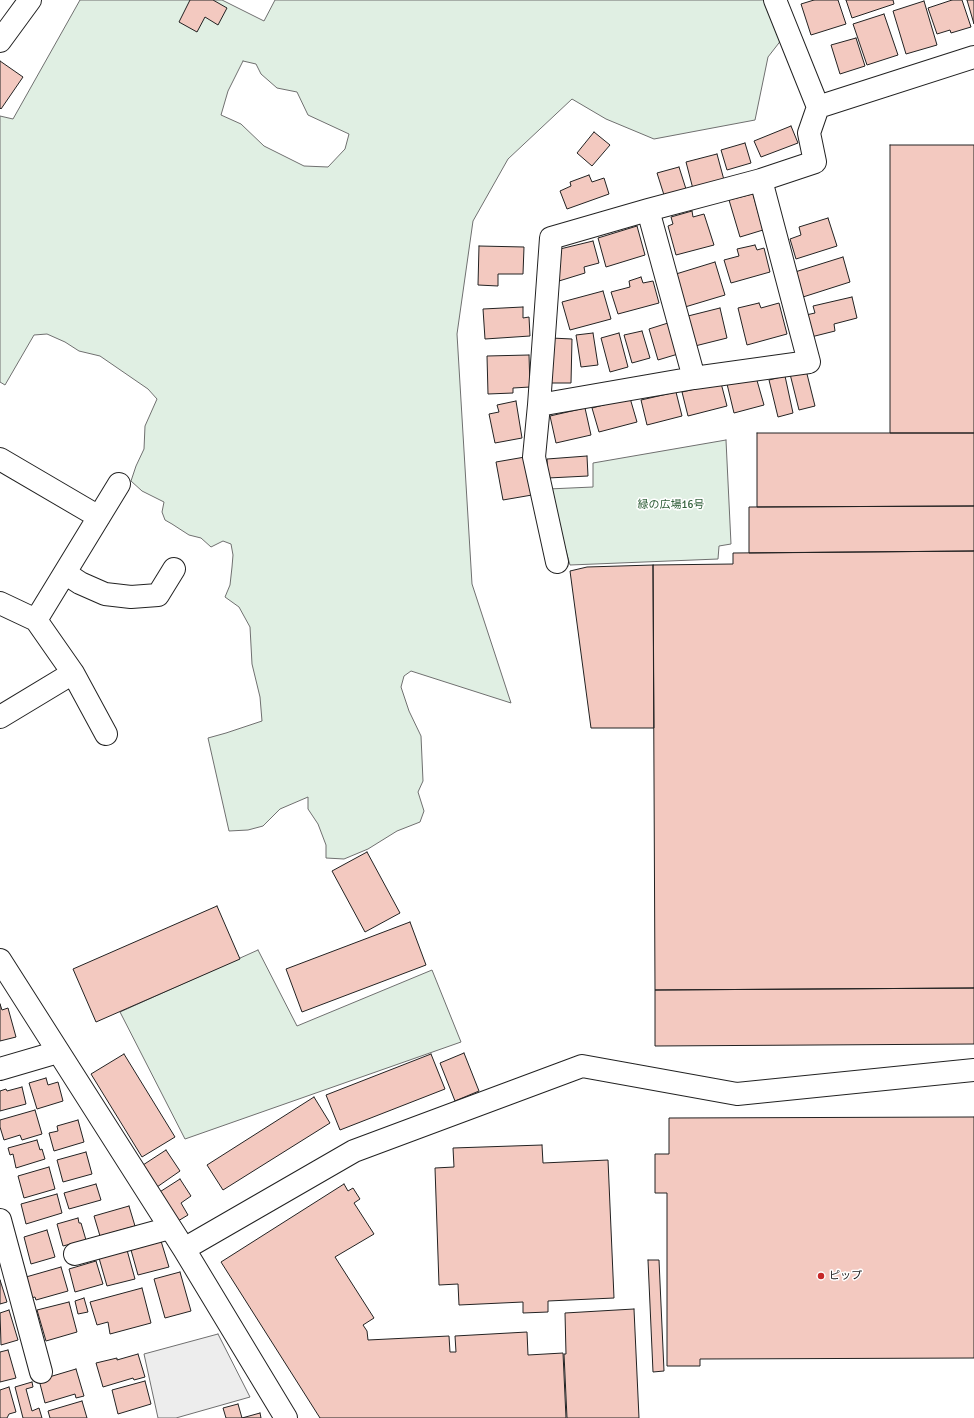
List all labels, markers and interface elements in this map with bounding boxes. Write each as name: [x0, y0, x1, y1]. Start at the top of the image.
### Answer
park label: 緑の広場16号: [638, 498, 704, 512]
place label: ピップ: [829, 1269, 862, 1283]
marker: ピップ: [816, 1271, 826, 1281]

